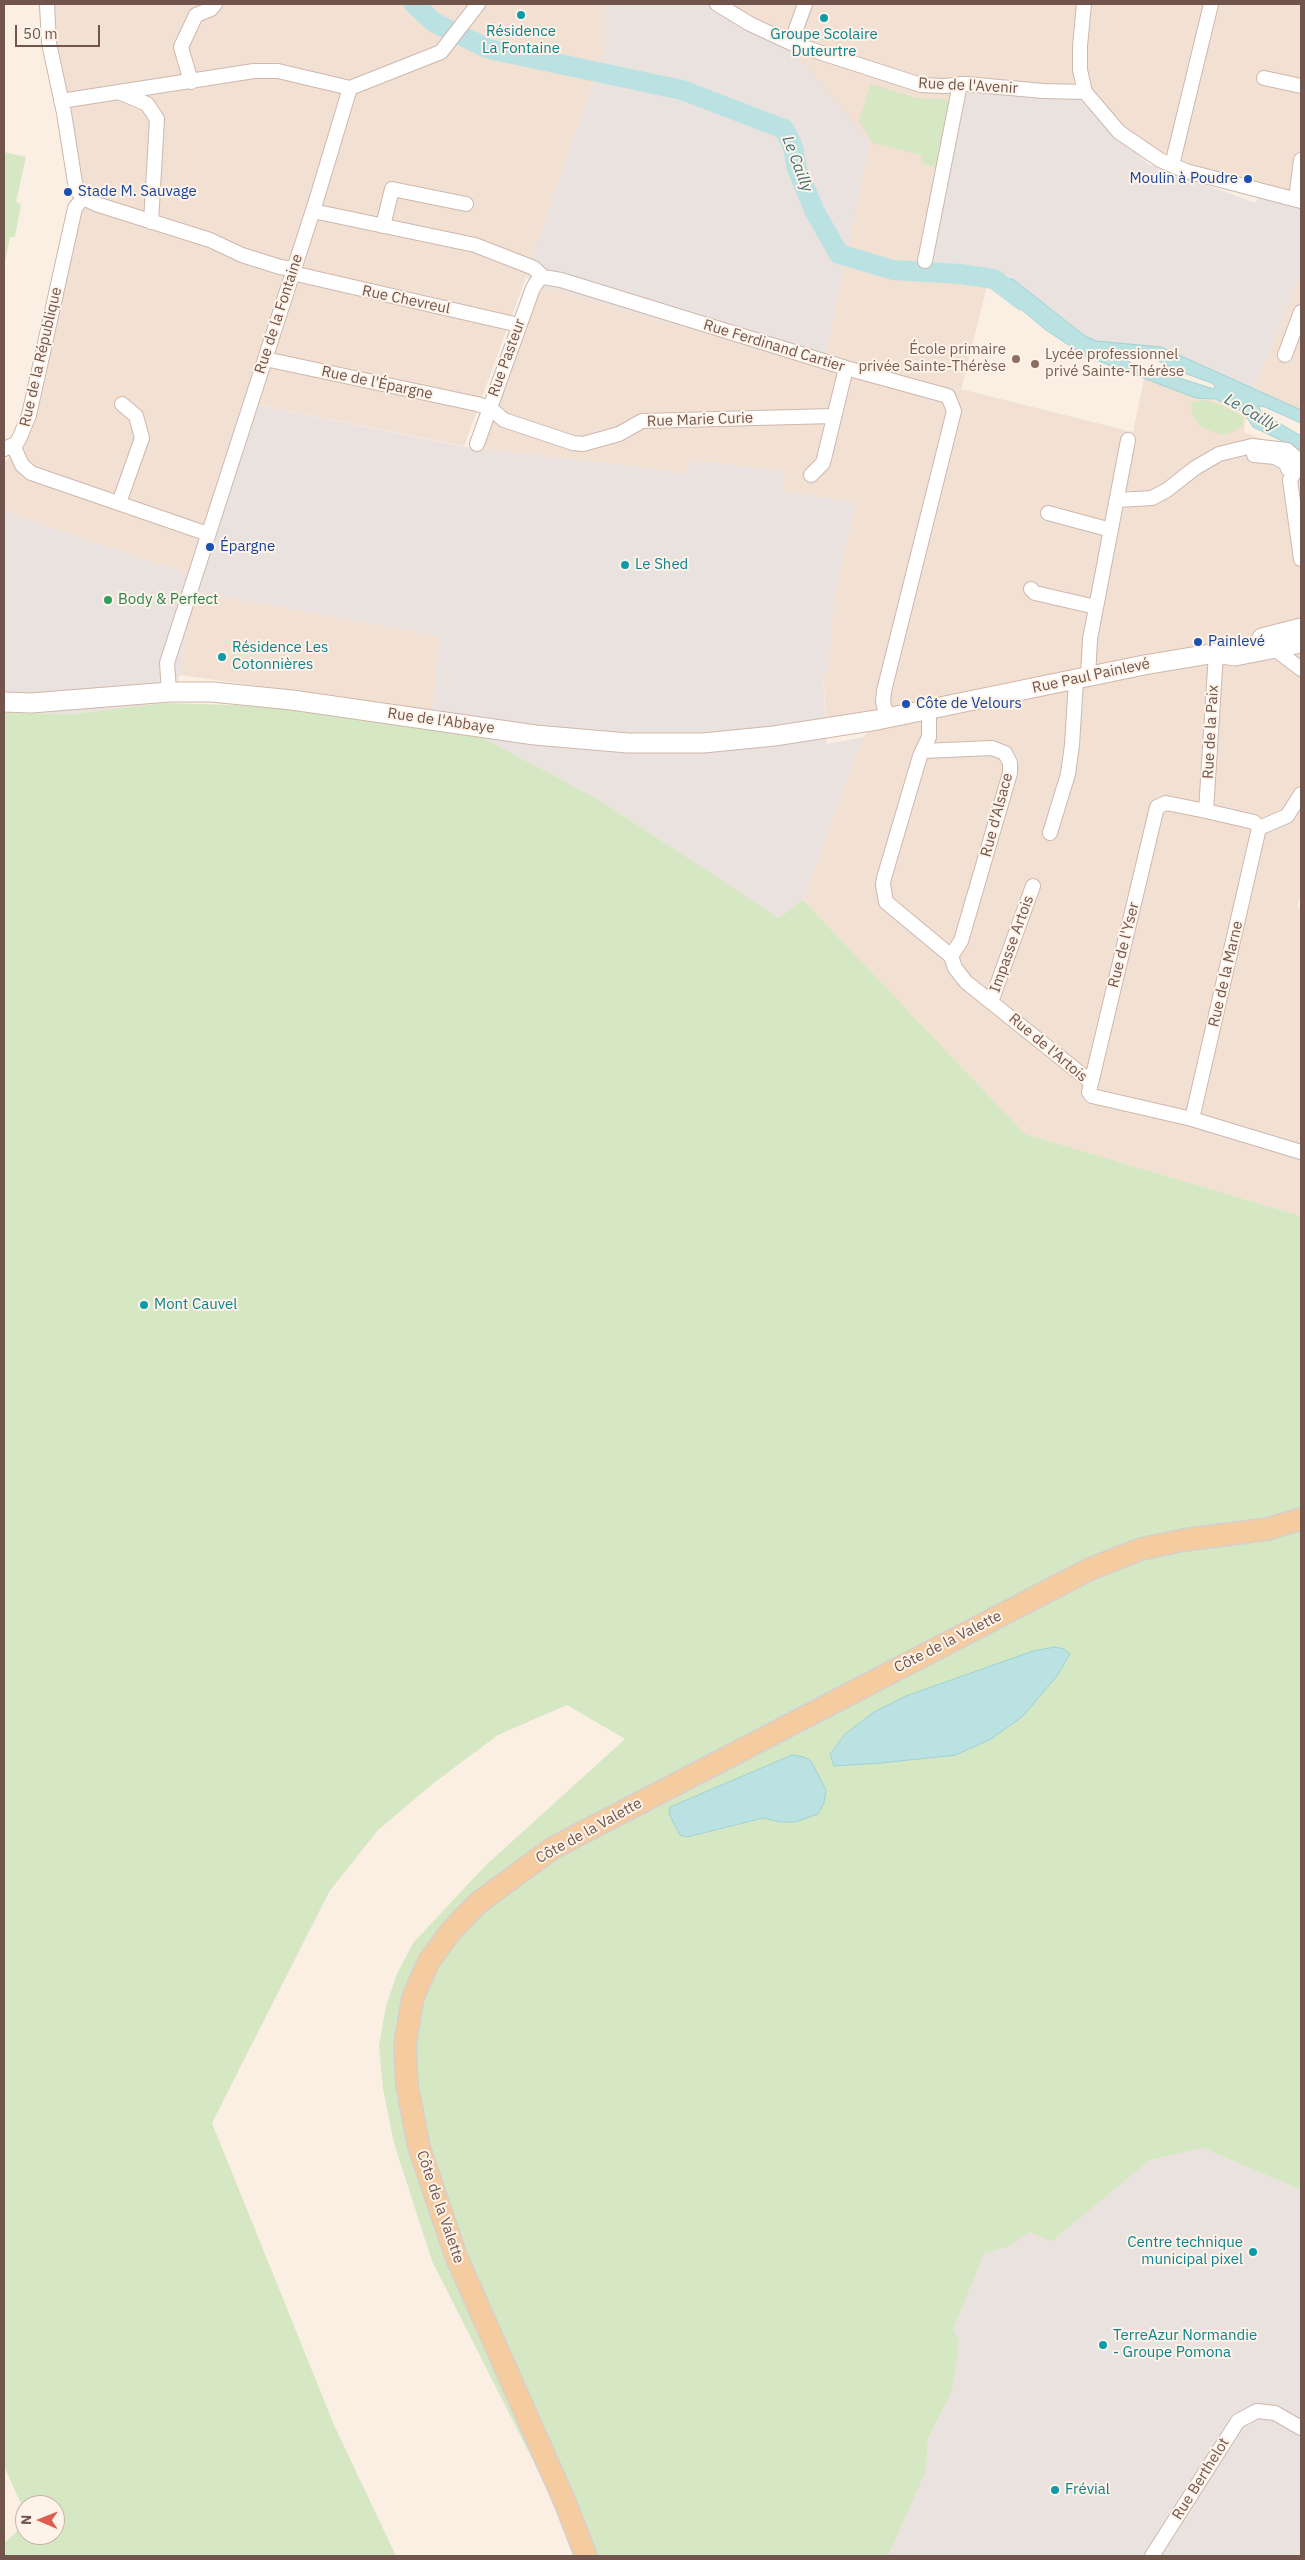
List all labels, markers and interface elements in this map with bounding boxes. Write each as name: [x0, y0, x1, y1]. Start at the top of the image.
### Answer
marker: Résidence La Fontaine: [515, 9, 527, 21]
marker: Groupe Scolaire Duteurtre: [818, 12, 830, 24]
scale bar: [18, 15, 102, 47]
place label: Résidence La Fontaine: [482, 23, 560, 58]
text: 50 m: [23, 24, 58, 43]
place label: Groupe Scolaire Duteurtre: [770, 26, 878, 61]
street label: Rue de l'Avenir: [918, 74, 1018, 98]
water label: Le Cailly: [778, 133, 816, 195]
place label: Moulin à Poudre: [1129, 170, 1238, 188]
marker: Moulin à Poudre: [1242, 173, 1254, 185]
place label: Stade M. Sauvage: [78, 183, 197, 201]
marker: Stade M. Sauvage: [62, 186, 74, 198]
street label: Rue de la Fontaine: [251, 252, 307, 376]
street label: Rue Chevreul: [360, 282, 452, 318]
street label: Rue de la République: [16, 285, 66, 429]
street label: Rue Ferdinand Cartier: [701, 316, 847, 376]
street label: Rue Pasteur: [485, 317, 529, 399]
place label: École primaire privée Sainte-Thérèse: [858, 341, 1006, 376]
place label: Lycée professionnel privé Sainte-Thérèse: [1045, 346, 1184, 381]
marker: École primaire privée Sainte-Thérèse: [1010, 353, 1022, 365]
marker: Lycée professionnel privé Sainte-Thérèse: [1029, 358, 1041, 370]
street label: Rue de l'Épargne: [320, 362, 434, 404]
water label: Le Cailly: [1221, 390, 1281, 436]
street label: Rue Marie Curie: [646, 409, 754, 431]
place label: Épargne: [220, 538, 275, 556]
marker: Épargne: [204, 541, 216, 553]
place label: Le Shed: [635, 556, 688, 574]
marker: Le Shed: [619, 559, 631, 571]
place label: Body & Perfect: [118, 591, 218, 609]
marker: Body & Perfect: [102, 594, 114, 606]
place label: Painlevé: [1208, 633, 1265, 651]
marker: Painlevé: [1192, 636, 1204, 648]
place label: Résidence Les Cotonnières: [232, 639, 328, 674]
marker: Résidence Les Cotonnières: [216, 651, 228, 663]
street label: Rue Paul Painlevé: [1030, 655, 1152, 697]
street label: Rue de la Paix: [1200, 684, 1222, 780]
place label: Côte de Velours: [916, 695, 1022, 713]
marker: Côte de Velours: [900, 698, 912, 710]
street label: Rue de l'Abbaye: [386, 705, 496, 737]
street label: Rue d'Alsace: [977, 771, 1017, 859]
street label: Impasse Artois: [986, 893, 1038, 995]
street label: Rue de l'Yser: [1105, 900, 1143, 990]
street label: Rue de la Marne: [1205, 919, 1247, 1029]
street label: Rue de l'Artois: [1005, 1010, 1091, 1086]
place label: Mont Cauvel: [154, 1296, 237, 1314]
marker: Mont Cauvel: [138, 1299, 150, 1311]
street label: Côte de la Valette: [891, 1607, 1005, 1677]
street label: Côte de la Valette: [533, 1794, 645, 1868]
street label: Côte de la Valette: [412, 2148, 468, 2266]
place label: Centre technique municipal pixel: [1127, 2234, 1243, 2269]
marker: Centre technique municipal pixel: [1247, 2246, 1259, 2258]
place label: TerreAzur Normandie - Groupe Pomona: [1113, 2327, 1257, 2362]
marker: TerreAzur Normandie - Groupe Pomona: [1097, 2339, 1109, 2351]
street label: Rue Berthelot: [1169, 2435, 1233, 2523]
place label: Frévial: [1065, 2481, 1110, 2499]
marker: Frévial: [1049, 2484, 1061, 2496]
north arrow: [15, 2495, 65, 2545]
text: N: [17, 2515, 35, 2525]

